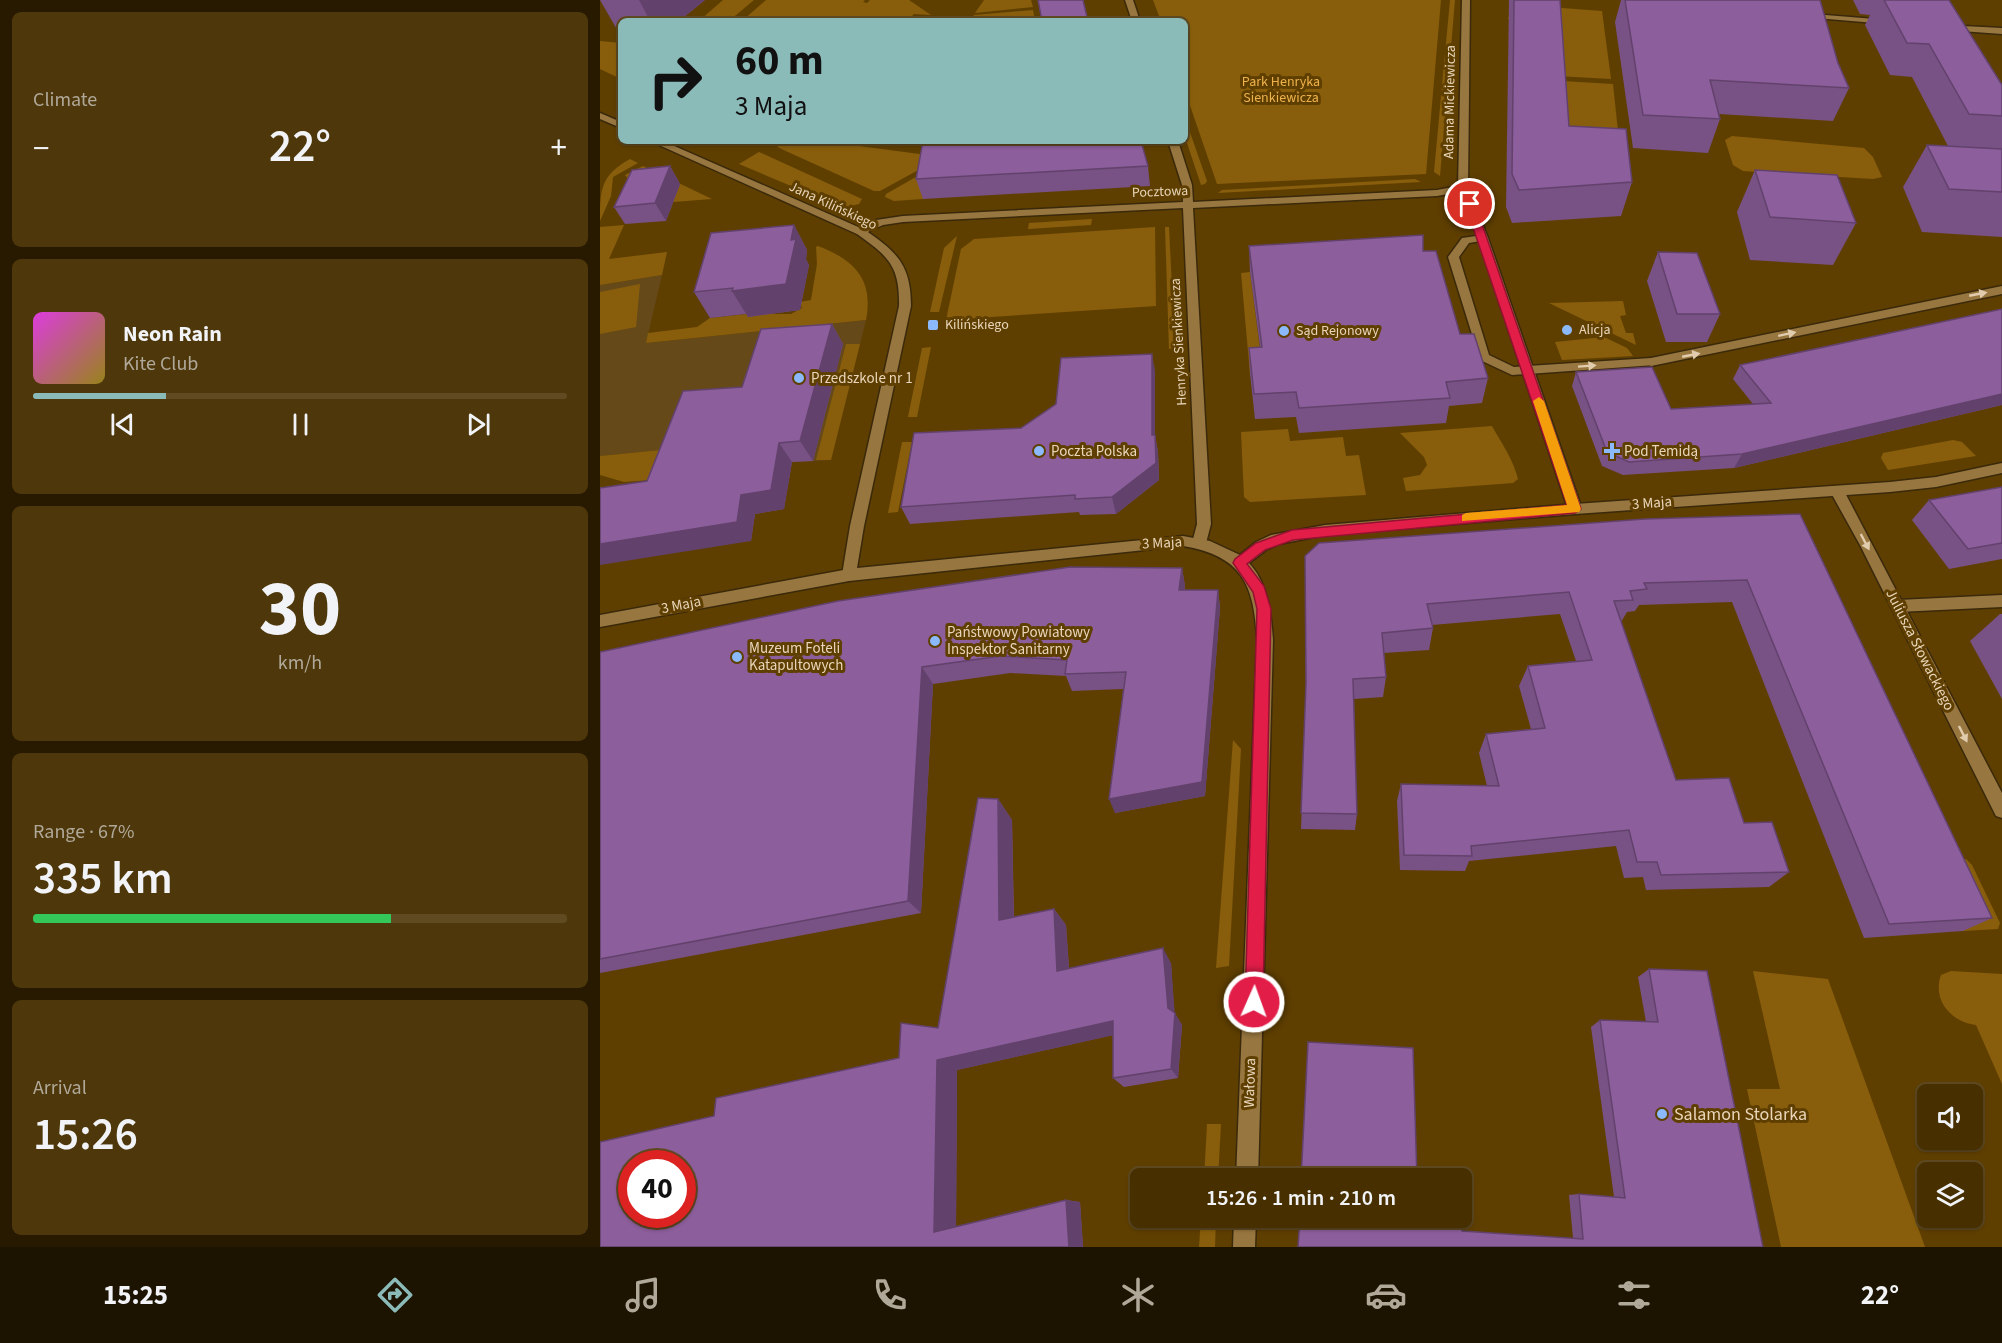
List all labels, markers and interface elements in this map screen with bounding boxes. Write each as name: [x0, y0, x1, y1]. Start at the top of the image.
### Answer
text: 60 m: [735, 31, 824, 91]
icon: right: [636, 42, 714, 120]
street label: Adama Mickiewicza: [1439, 45, 1461, 159]
park label: Park Henryka Sienkiewicza: [1242, 72, 1320, 108]
text: Climate: [33, 86, 97, 114]
text: 3 Maja: [735, 87, 807, 126]
text: 22°: [269, 115, 331, 179]
text: −: [33, 125, 49, 172]
text: +: [551, 125, 567, 172]
street label: Jana Kilińskiego: [786, 177, 880, 235]
pin: [1444, 178, 1495, 229]
street label: Pocztowa: [1131, 181, 1189, 203]
icon: arrive: [1453, 187, 1486, 220]
street label: Henryka Sienkiewicza: [1166, 278, 1192, 406]
one-way arrow: [1969, 289, 1988, 298]
place label: Kilińskiego: [945, 315, 1009, 335]
text: Neon Rain: [123, 318, 222, 350]
marker: Kilińskiego: [926, 318, 940, 332]
place label: Alicja: [1579, 320, 1611, 340]
place label: Sąd Rejonowy: [1296, 321, 1379, 341]
marker: Alicja: [1560, 323, 1574, 337]
marker: Sąd Rejonowy: [1277, 324, 1291, 338]
one-way arrow: [1778, 329, 1797, 338]
text: Kite Club: [123, 350, 198, 378]
one-way arrow: [1682, 350, 1701, 359]
one-way arrow: [1577, 362, 1596, 371]
place label: Przedszkole nr 1: [811, 368, 913, 389]
marker: Przedszkole nr 1: [792, 371, 806, 385]
icon: previous: [106, 408, 139, 441]
icon: pause: [284, 408, 317, 441]
icon: next: [462, 408, 495, 441]
place label: Poczta Polska: [1051, 441, 1137, 462]
place label: Pod Temidą: [1624, 441, 1699, 462]
marker: Poczta Polska: [1032, 444, 1046, 458]
marker: Pod Temidą: [1605, 444, 1619, 458]
street label: 3 Maja: [1631, 491, 1673, 515]
street label: 3 Maja: [1141, 531, 1183, 555]
one-way arrow: [1860, 534, 1870, 551]
text: 30: [259, 554, 341, 665]
street label: Juliusza Słowackiego: [1880, 586, 1960, 714]
street label: 3 Maja: [659, 591, 703, 619]
place label: Państwowy Powiatowy Inspektor Sanitarny: [947, 622, 1090, 660]
marker: Państwowy Powiatowy Inspektor Sanitarny: [928, 634, 942, 648]
place label: Muzeum Foteli Katapultowych: [749, 638, 843, 676]
text: km/h: [278, 649, 322, 677]
marker: Muzeum Foteli Katapultowych: [730, 650, 744, 664]
one-way arrow: [1959, 726, 1968, 743]
text: Range · 67%: [33, 818, 134, 846]
text: 335 km: [33, 847, 173, 911]
position arrow: [1222, 970, 1286, 1034]
street label: Wałowa: [1239, 1058, 1261, 1108]
text: Arrival: [33, 1074, 87, 1102]
map controls: [1917, 1084, 1983, 1228]
button: sound: [1917, 1084, 1983, 1150]
place label: Salamon Stolarka: [1674, 1102, 1807, 1127]
text: 15:26: [33, 1103, 138, 1167]
marker: Salamon Stolarka: [1655, 1107, 1669, 1121]
speed limit sign: 40: [618, 1150, 696, 1228]
button: layers: [1917, 1162, 1983, 1228]
text: 15:26 · 1 min · 210 m: [1206, 1182, 1396, 1214]
icon: directions: [374, 1274, 416, 1316]
icon: music: [622, 1274, 664, 1316]
icon: phone: [869, 1274, 911, 1316]
icon: climate: [1117, 1274, 1159, 1316]
icon: car: [1365, 1274, 1407, 1316]
icon: filters: [1613, 1274, 1655, 1316]
text: 15:25: [103, 1276, 168, 1315]
text: 22°: [1861, 1276, 1899, 1315]

